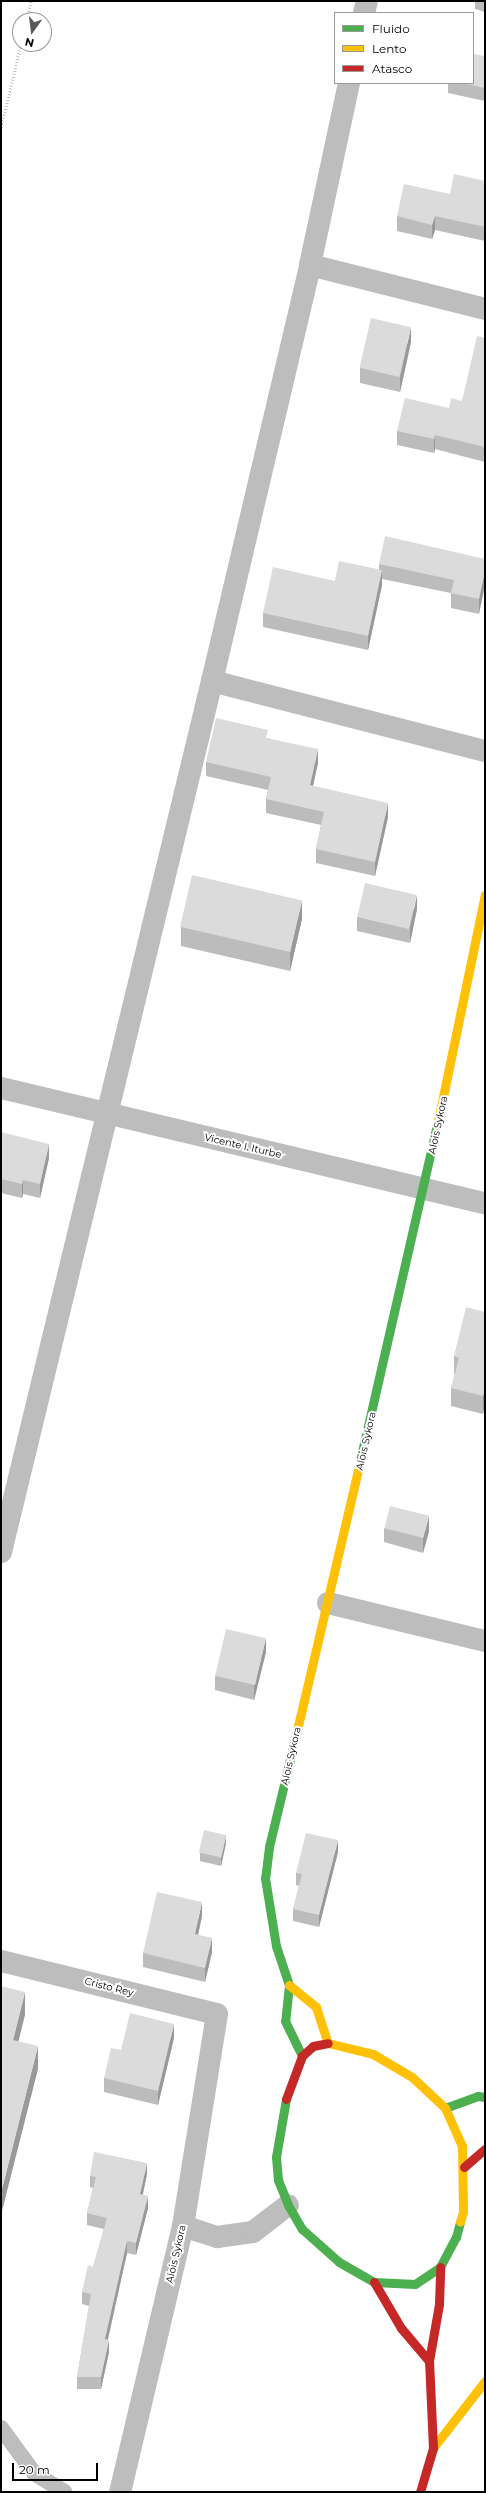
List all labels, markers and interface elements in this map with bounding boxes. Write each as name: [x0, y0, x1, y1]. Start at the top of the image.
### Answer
north arrow: [12, 12, 52, 52]
legend: [334, 12, 474, 84]
text: Fluido: [372, 21, 410, 36]
text: N: [23, 35, 35, 51]
text: Lento: [372, 41, 407, 56]
text: Atasco: [372, 61, 412, 76]
street label: Alois Sykora: [426, 1095, 450, 1155]
street label: Vicente I. Iturbe: [203, 1131, 283, 1161]
street label: Alois Sykora: [353, 1411, 379, 1471]
street label: Alois Sykora: [278, 1726, 304, 1786]
street label: Cristo Rey: [83, 1975, 135, 1999]
street label: Alois Sykora: [163, 2224, 189, 2284]
scale bar: [14, 2455, 100, 2481]
text: 20 m: [19, 2462, 50, 2477]

